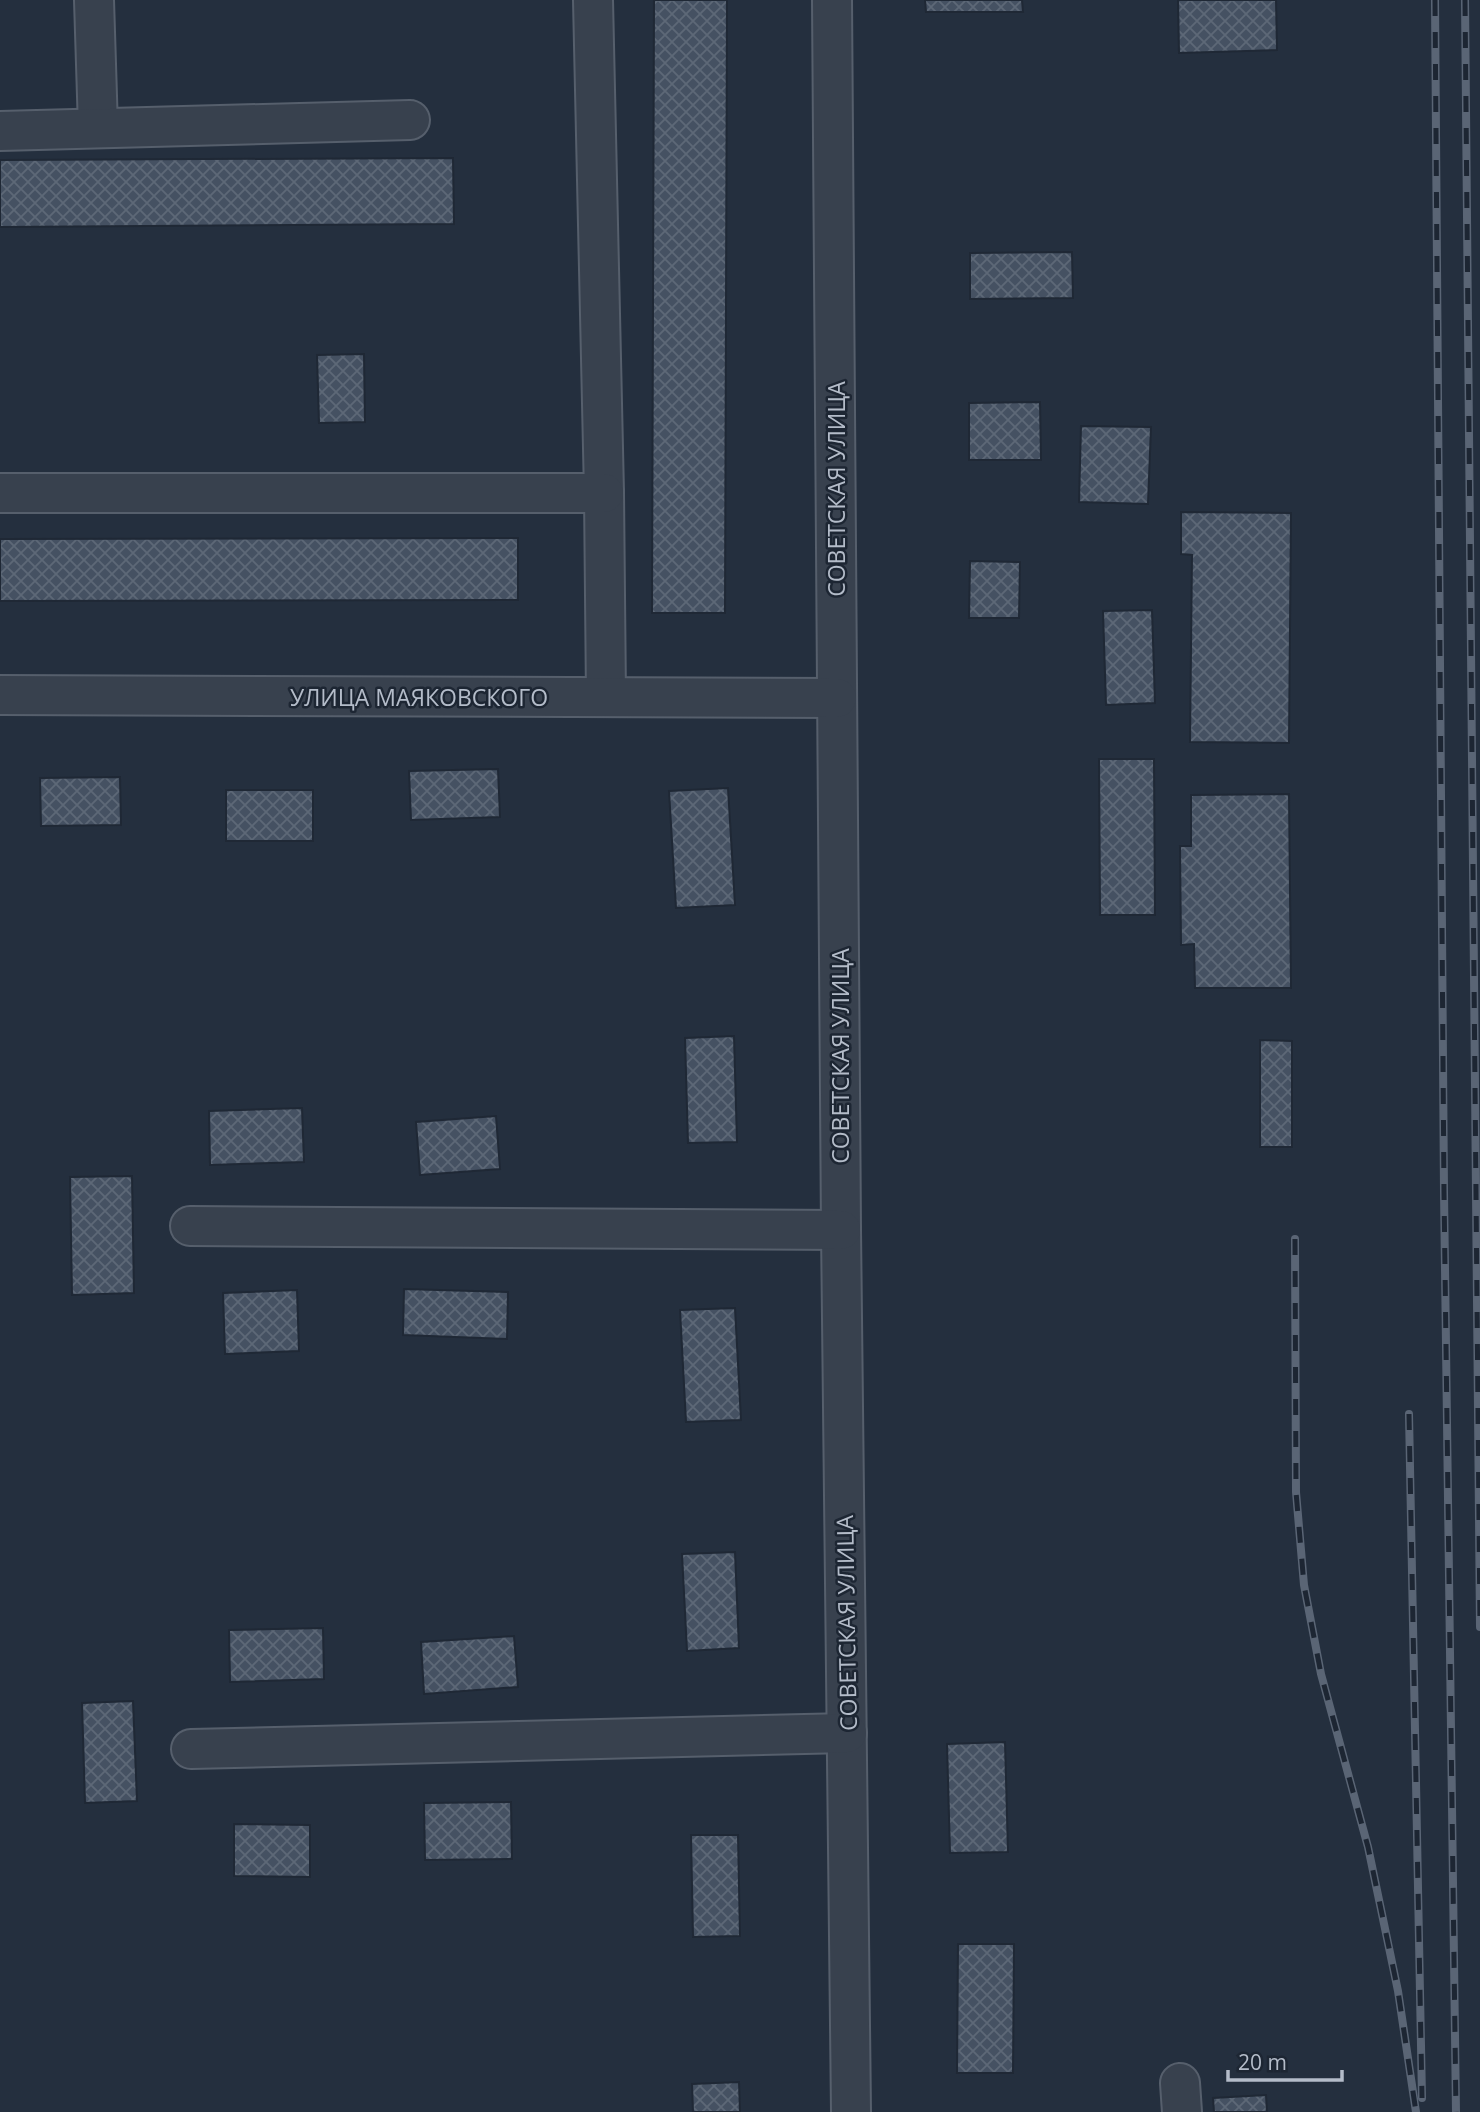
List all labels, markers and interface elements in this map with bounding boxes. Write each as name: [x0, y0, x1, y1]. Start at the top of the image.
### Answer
street label: СОВЕТСКАЯ УЛИЦА: [820, 381, 852, 597]
street label: УЛИЦА МАЯКОВСКОГО: [290, 681, 548, 713]
street label: СОВЕТСКАЯ УЛИЦА: [824, 948, 856, 1164]
street label: СОВЕТСКАЯ УЛИЦА: [828, 1514, 864, 1731]
scale bar: [1228, 2038, 1342, 2082]
text: 20 m: [1238, 2048, 1287, 2076]

